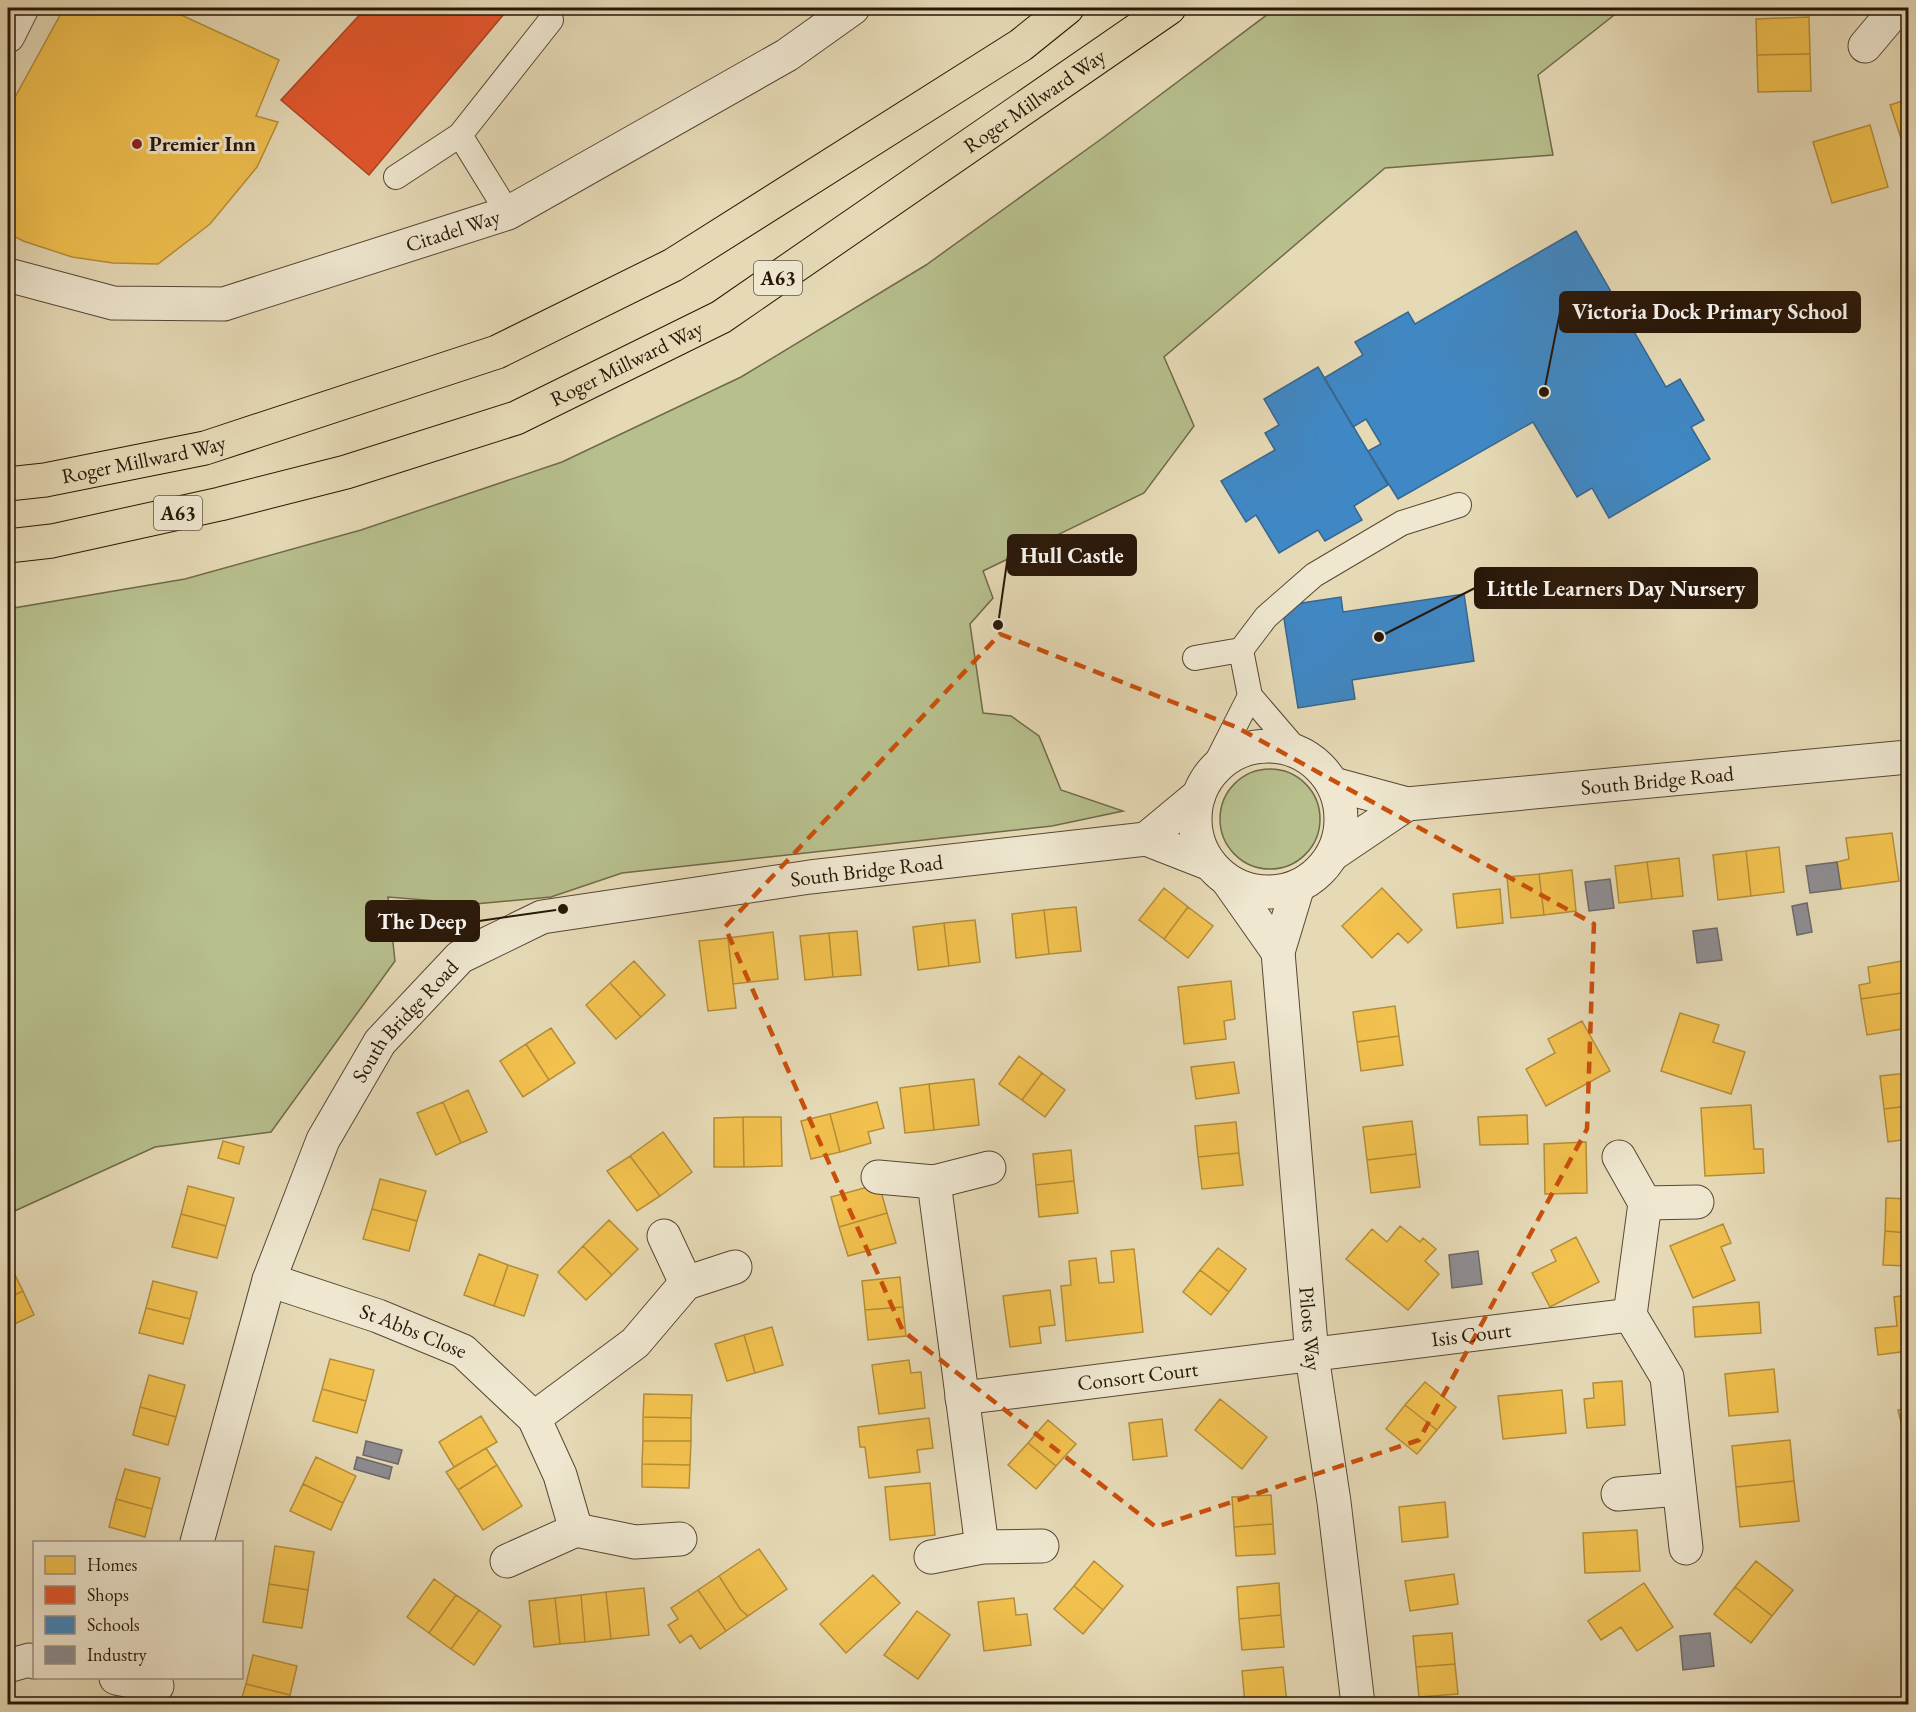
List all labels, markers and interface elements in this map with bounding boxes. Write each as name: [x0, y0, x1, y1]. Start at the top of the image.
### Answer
street label: Roger Millward Way: [958, 41, 1111, 159]
place label: Premier Inn: [149, 130, 256, 157]
marker: Premier Inn: [130, 137, 144, 151]
street label: Citadel Way: [402, 202, 504, 258]
road number: A63: [754, 261, 802, 295]
callout: Victoria Dock Primary School: [1560, 292, 1860, 332]
text: Victoria Dock Primary School: [1572, 297, 1848, 326]
street label: Roger Millward Way: [546, 314, 708, 412]
street label: Roger Millward Way: [59, 428, 230, 489]
road number: A63: [154, 496, 202, 530]
callout: Hull Castle: [1008, 535, 1136, 575]
text: Hull Castle: [1020, 541, 1124, 570]
callout: Little Learners Day Nursery: [1475, 568, 1757, 608]
text: Little Learners Day Nursery: [1487, 574, 1746, 603]
street label: South Bridge Road: [1579, 759, 1735, 801]
street label: South Bridge Road: [788, 848, 945, 893]
callout: The Deep: [366, 901, 479, 941]
text: The Deep: [377, 907, 467, 936]
street label: South Bridge Road: [345, 953, 464, 1087]
street label: Pilots Way: [1293, 1286, 1328, 1373]
street label: St Abbs Close: [356, 1297, 471, 1364]
street label: Isis Court: [1430, 1316, 1513, 1353]
street label: Consort Court: [1076, 1355, 1200, 1397]
legend: [33, 1541, 243, 1679]
text: Homes: [87, 1553, 138, 1576]
text: Shops: [87, 1583, 129, 1606]
text: Schools: [87, 1613, 140, 1636]
text: Industry: [87, 1643, 147, 1666]

